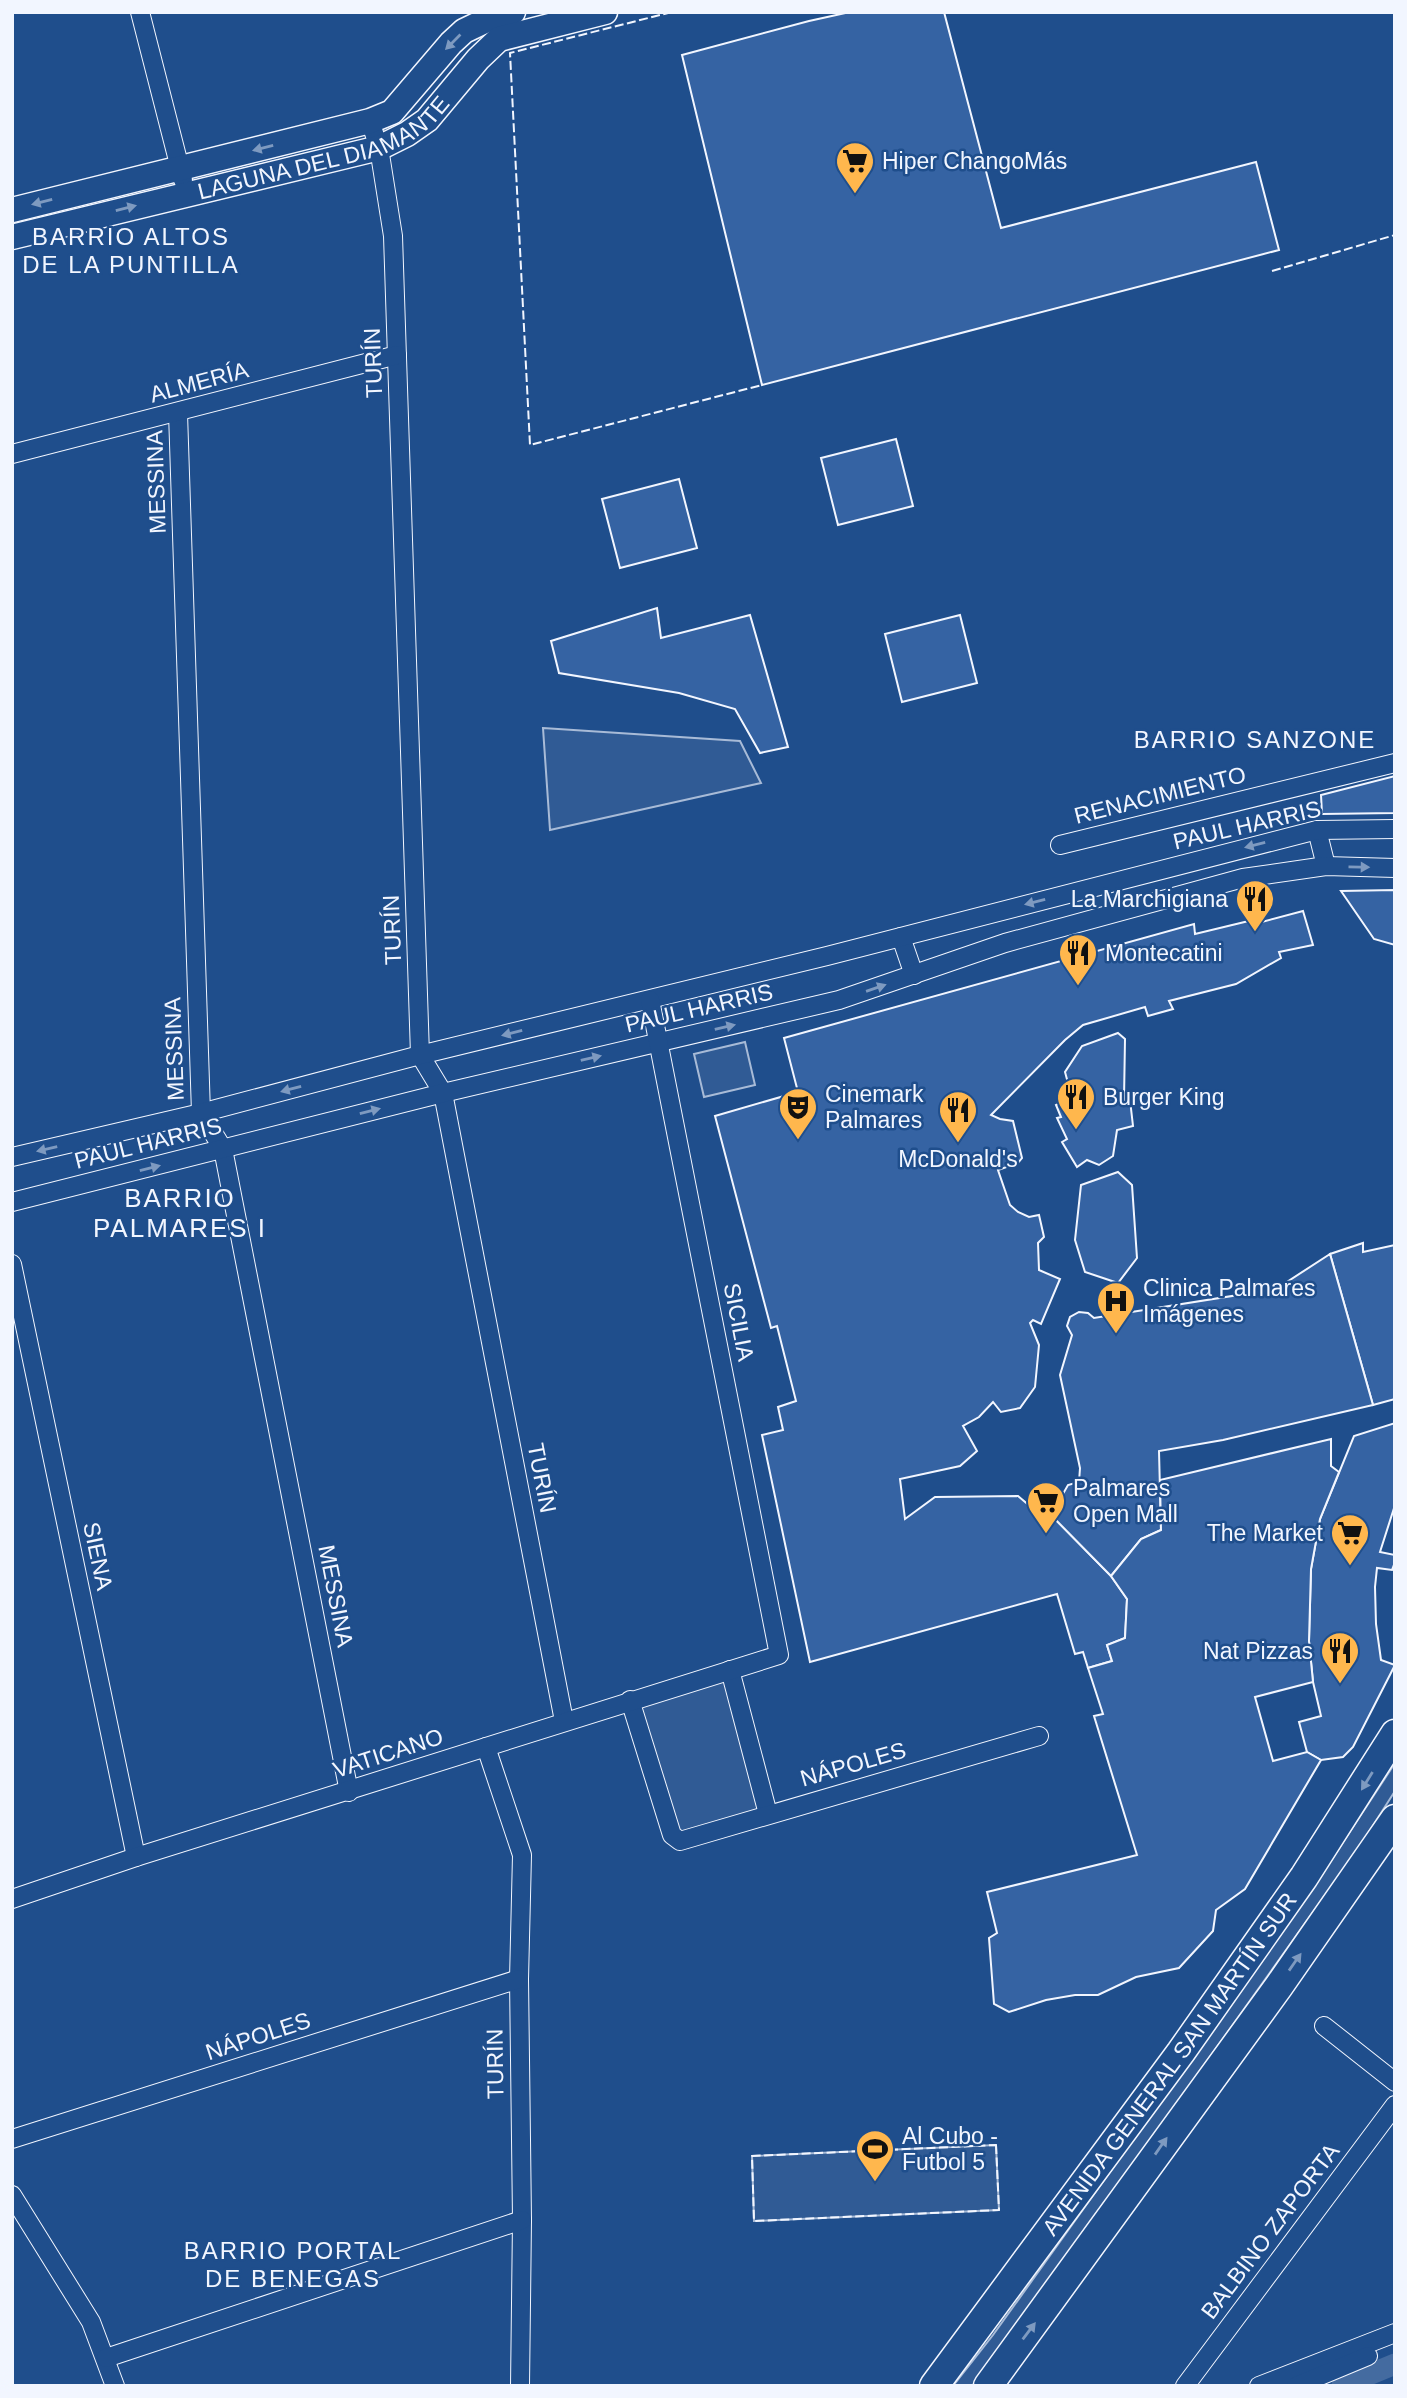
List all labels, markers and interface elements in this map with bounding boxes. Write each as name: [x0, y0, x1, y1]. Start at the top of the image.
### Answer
one-way arrow: [445, 33, 462, 50]
street label: LAGUNA DEL DIAMANTE: [195, 91, 454, 204]
supermarket icon: Hiper ChangoMás: [834, 140, 876, 195]
one-way arrow: [252, 143, 274, 154]
place label: Hiper ChangoMás: [882, 148, 1067, 174]
one-way arrow: [31, 197, 53, 208]
one-way arrow: [115, 202, 137, 213]
district label: BARRIO ALTOS DE LA PUNTILLA: [22, 223, 240, 278]
street label: TURÍN: [359, 327, 387, 399]
street label: ALMERÍA: [147, 356, 252, 408]
street label: MESSINA: [141, 429, 171, 534]
district label: BARRIO SANZONE: [1134, 726, 1376, 753]
street label: RENACIMIENTO: [1071, 761, 1249, 829]
street label: PAUL HARRIS: [1171, 795, 1323, 855]
one-way arrow: [1244, 840, 1266, 851]
one-way arrow: [1348, 861, 1370, 873]
restaurant icon: La Marchigiana: [1234, 878, 1276, 933]
place label: La Marchigiana: [1071, 886, 1228, 912]
street label: TURÍN: [378, 894, 406, 966]
one-way arrow: [1023, 897, 1045, 908]
restaurant icon: Montecatini: [1057, 932, 1099, 987]
place label: Montecatini: [1105, 940, 1223, 966]
street label: PAUL HARRIS: [623, 978, 775, 1038]
one-way arrow: [866, 982, 887, 993]
street label: MESSINA: [159, 996, 189, 1101]
one-way arrow: [714, 1021, 736, 1032]
one-way arrow: [501, 1028, 523, 1039]
one-way arrow: [580, 1052, 602, 1063]
restaurant icon: Burger King: [1055, 1076, 1097, 1131]
place label: Cinemark Palmares: [825, 1081, 924, 1133]
one-way arrow: [280, 1084, 302, 1095]
place label: Burger King: [1103, 1084, 1224, 1110]
theatre icon: Cinemark Palmares: [777, 1086, 819, 1141]
restaurant icon: McDonald's: [937, 1089, 979, 1144]
one-way arrow: [359, 1105, 381, 1116]
street label: PAUL HARRIS: [72, 1112, 224, 1174]
one-way arrow: [35, 1144, 57, 1155]
place label: McDonald's: [898, 1146, 1018, 1172]
one-way arrow: [139, 1162, 161, 1173]
district label: BARRIO PALMARES I: [93, 1183, 267, 1243]
place label: Clinica Palmares Imágenes: [1143, 1275, 1316, 1327]
hospital icon: Clinica Palmares Imágenes: [1095, 1280, 1137, 1335]
street label: SICILIA: [719, 1281, 759, 1364]
street label: TURÍN: [523, 1441, 561, 1515]
place label: Palmares Open Mall: [1073, 1475, 1178, 1527]
supermarket icon: Palmares Open Mall: [1025, 1480, 1067, 1535]
supermarket icon: The Market: [1329, 1512, 1371, 1567]
street label: SIENA: [78, 1520, 118, 1593]
place label: The Market: [1207, 1520, 1324, 1546]
street label: MESSINA: [313, 1543, 359, 1650]
restaurant icon: Nat Pizzas: [1319, 1630, 1361, 1685]
place label: Nat Pizzas: [1203, 1638, 1313, 1664]
street label: VATICANO: [330, 1723, 446, 1783]
street label: NÁPOLES: [797, 1737, 909, 1791]
one-way arrow: [1360, 1771, 1373, 1790]
street label: AVENIDA GENERAL SAN MARTÍN SUR: [1037, 1888, 1302, 2240]
one-way arrow: [1288, 1953, 1302, 1971]
street label: NÁPOLES: [202, 2007, 314, 2065]
street label: TURÍN: [481, 2029, 509, 2099]
place label: Al Cubo - Futbol 5: [902, 2123, 998, 2175]
sports icon: Al Cubo - Futbol 5: [854, 2128, 896, 2183]
one-way arrow: [1154, 2137, 1168, 2155]
street label: BALBINO ZAPORTA: [1196, 2138, 1345, 2324]
district label: BARRIO PORTAL DE BENEGAS: [184, 2237, 402, 2292]
one-way arrow: [1022, 2322, 1036, 2340]

